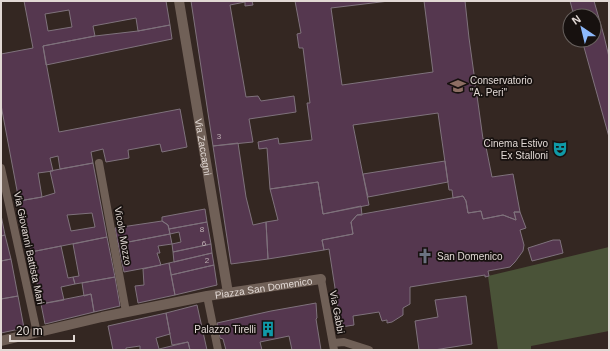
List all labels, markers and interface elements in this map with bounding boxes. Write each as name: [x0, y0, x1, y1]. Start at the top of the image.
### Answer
north arrow: [562, 8, 602, 48]
text: N: [570, 13, 583, 27]
place label: Conservatorio "A. Peri": [470, 75, 533, 98]
school or university icon: Conservatorio "A. Peri": [449, 77, 467, 95]
street label: Via Zaccagni: [193, 118, 214, 176]
house number: 3: [217, 132, 222, 141]
place label: Cinema Estivo Ex Stalloni: [484, 138, 548, 161]
theatre icon: Cinema Estivo Ex Stalloni: [551, 140, 569, 158]
street label: Via Giovanni Battista Mari: [12, 191, 46, 305]
street label: Vicolo Mozzo: [112, 206, 134, 267]
house number: 8: [200, 225, 205, 234]
house number: 6: [202, 239, 207, 248]
church icon: San Domenico: [416, 247, 434, 265]
place label: San Domenico: [437, 251, 503, 262]
house number: 2: [205, 256, 210, 265]
street label: Piazza San Domenico: [214, 275, 313, 300]
street label: Via Gabbi: [327, 289, 347, 335]
scale bar: [10, 317, 74, 343]
building icon: Palazzo Tirelli: [259, 320, 277, 338]
text: 20 m: [16, 324, 43, 338]
place label: Palazzo Tirelli: [194, 324, 256, 335]

